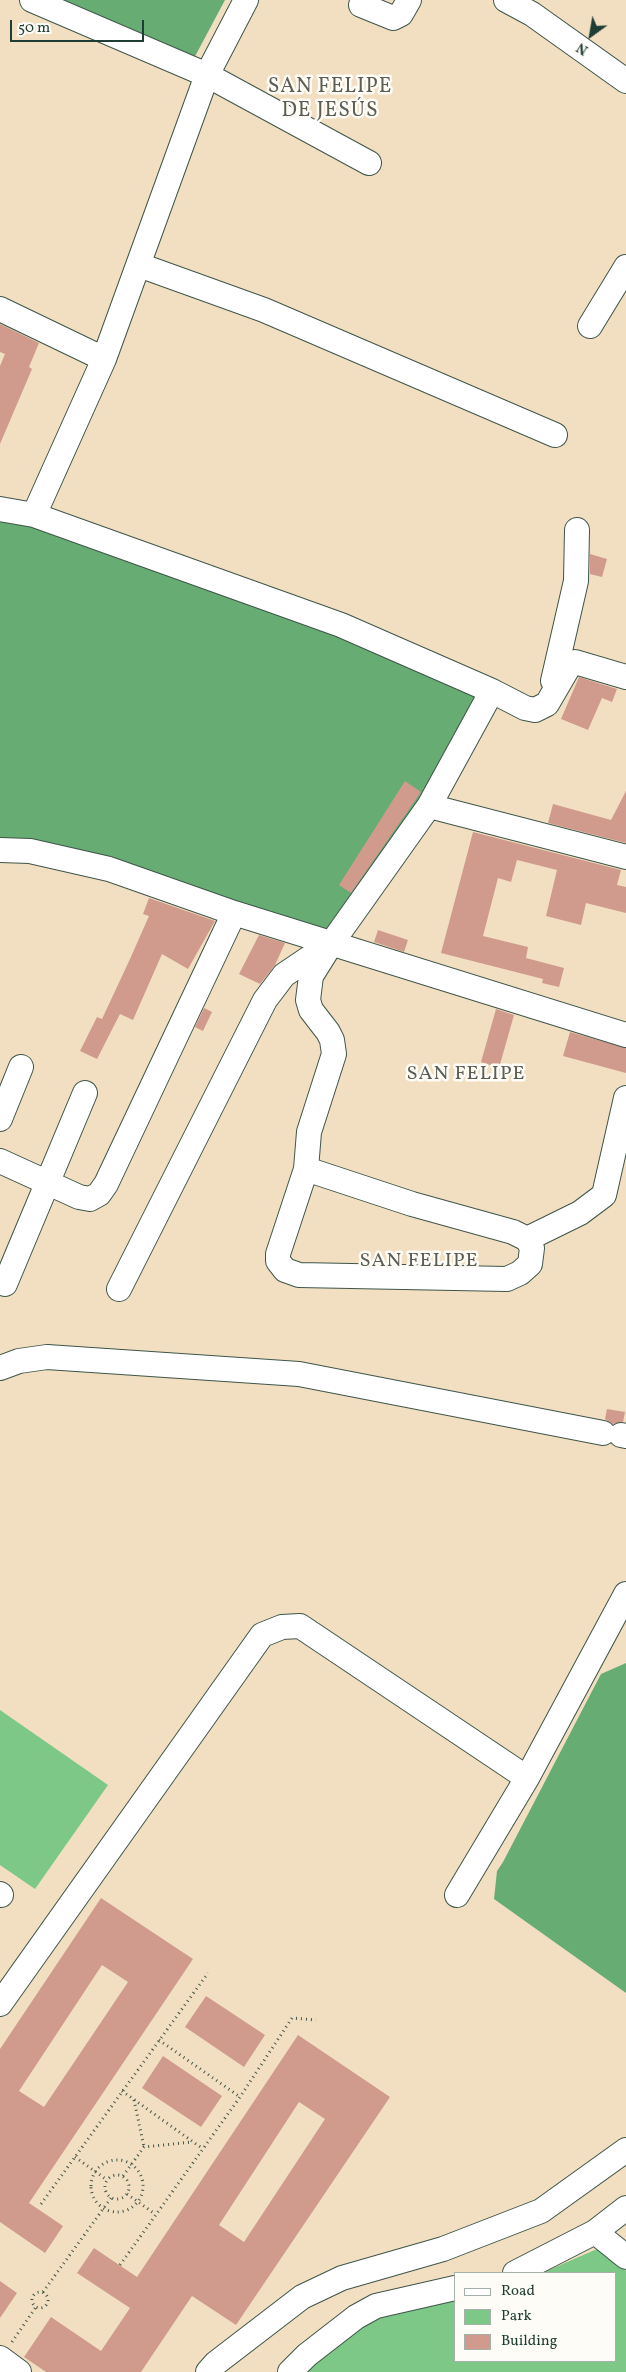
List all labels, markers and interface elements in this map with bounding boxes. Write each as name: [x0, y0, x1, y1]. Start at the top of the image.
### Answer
scale bar: [12, 10, 146, 42]
north arrow: [566, 10, 616, 60]
text: 50 m: [18, 18, 50, 39]
text: N: [573, 37, 592, 59]
district label: SAN FELIPE DE JESÚS: [266, 75, 394, 125]
district label: SAN FELIPE: [405, 1063, 527, 1087]
district label: SAN FELIPE: [358, 1250, 480, 1274]
legend: [454, 2272, 616, 2362]
text: Road: [501, 2281, 535, 2302]
text: Park: [501, 2306, 532, 2327]
text: Building: [501, 2331, 557, 2352]

